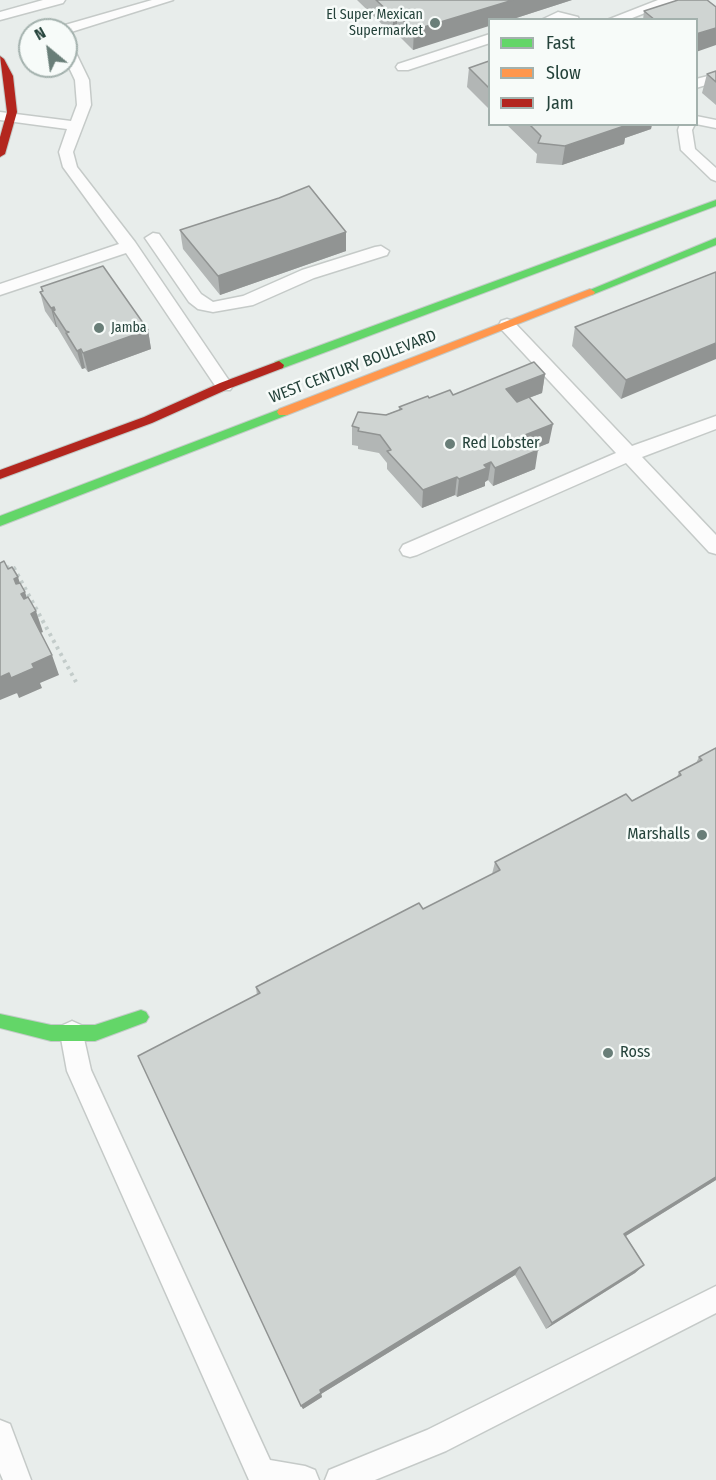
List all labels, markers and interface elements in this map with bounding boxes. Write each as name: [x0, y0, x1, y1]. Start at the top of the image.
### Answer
place label: El Super Mexican Supermarket: [326, 7, 423, 40]
marker: El Super Mexican Supermarket: [428, 16, 442, 30]
north arrow: [18, 18, 78, 78]
legend: [488, 18, 698, 126]
text: N: [31, 23, 49, 44]
text: Fast: [546, 32, 575, 54]
text: Slow: [546, 62, 581, 84]
text: Jam: [546, 92, 574, 114]
place label: Jamba: [111, 320, 147, 336]
marker: Jamba: [92, 321, 106, 335]
street label: WEST CENTURY BOULEVARD: [267, 326, 439, 408]
place label: Red Lobster: [462, 434, 540, 454]
marker: Red Lobster: [443, 437, 457, 451]
place label: Marshalls: [627, 825, 690, 845]
marker: Marshalls: [695, 828, 709, 842]
place label: Ross: [620, 1043, 650, 1063]
marker: Ross: [601, 1046, 615, 1060]

